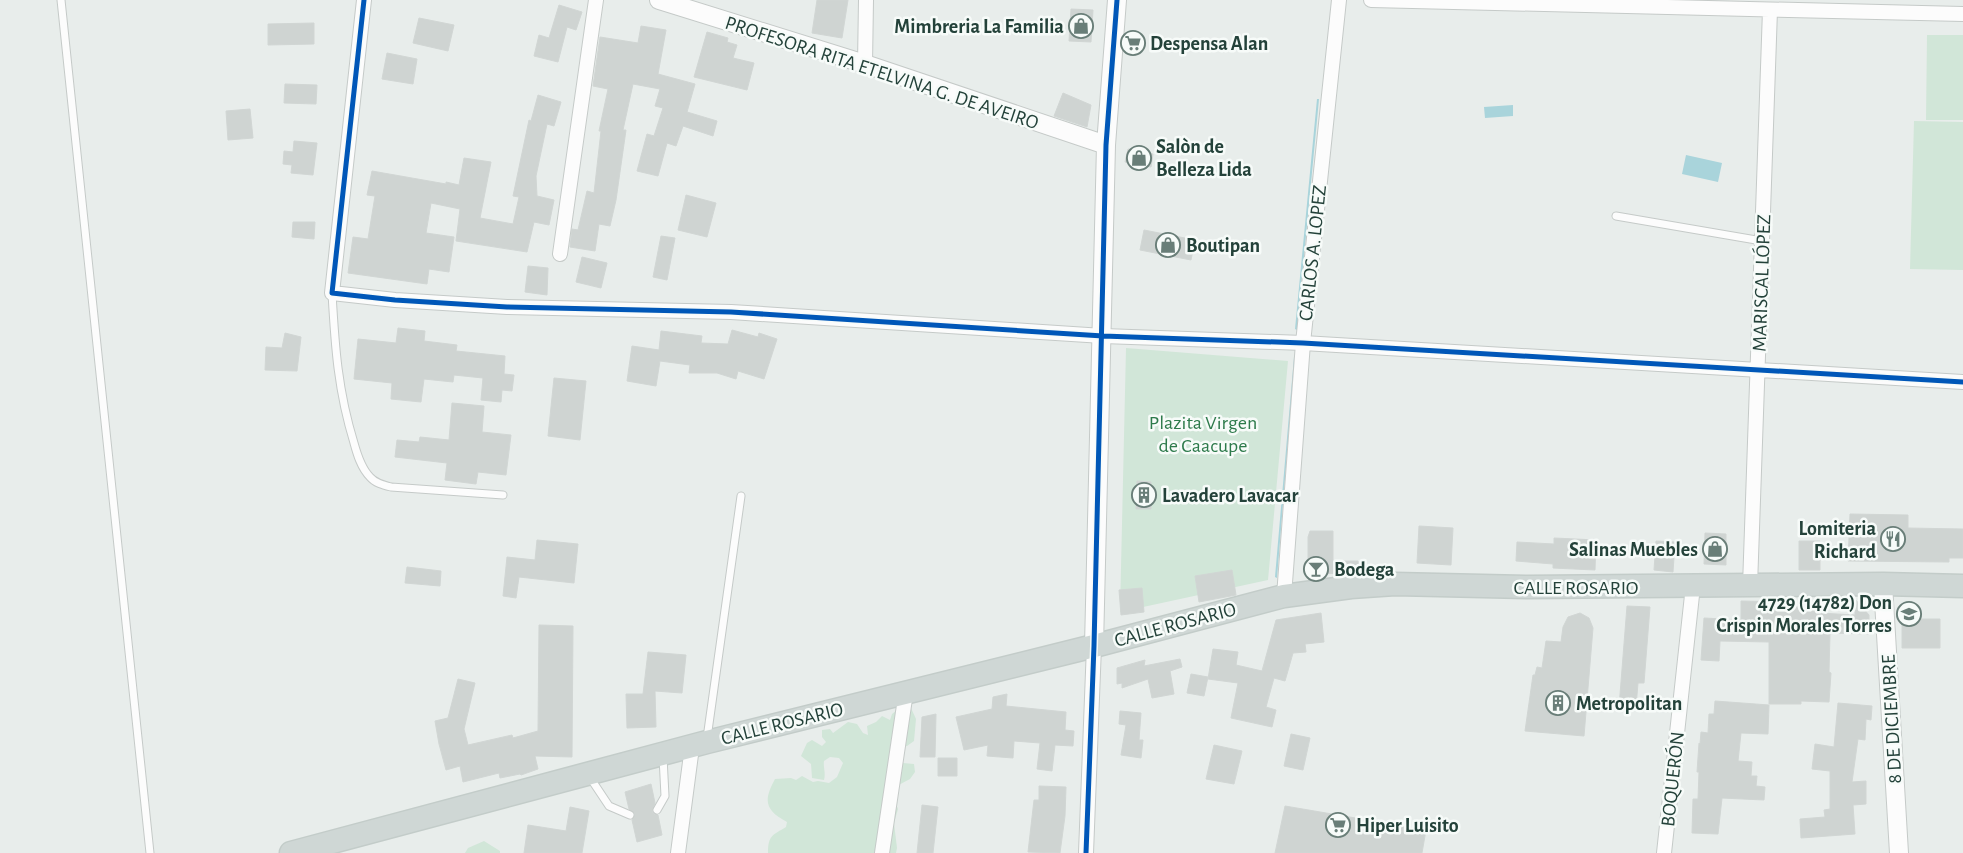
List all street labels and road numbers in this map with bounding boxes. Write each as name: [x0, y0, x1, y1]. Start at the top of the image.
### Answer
street label: PROFESORA RITA ETELVINA G. DE AVEIRO: [722, 13, 1041, 133]
street label: CARLOS A. LOPEZ: [1296, 184, 1330, 322]
street label: MARISCAL LÓPEZ: [1749, 214, 1774, 352]
street label: CALLE ROSARIO: [1514, 578, 1638, 598]
street label: CALLE ROSARIO: [1112, 599, 1238, 651]
street label: 8 DE DICIEMBRE: [1879, 654, 1905, 784]
street label: CALLE ROSARIO: [719, 699, 845, 749]
street label: BOQUERÓN: [1657, 730, 1688, 828]

